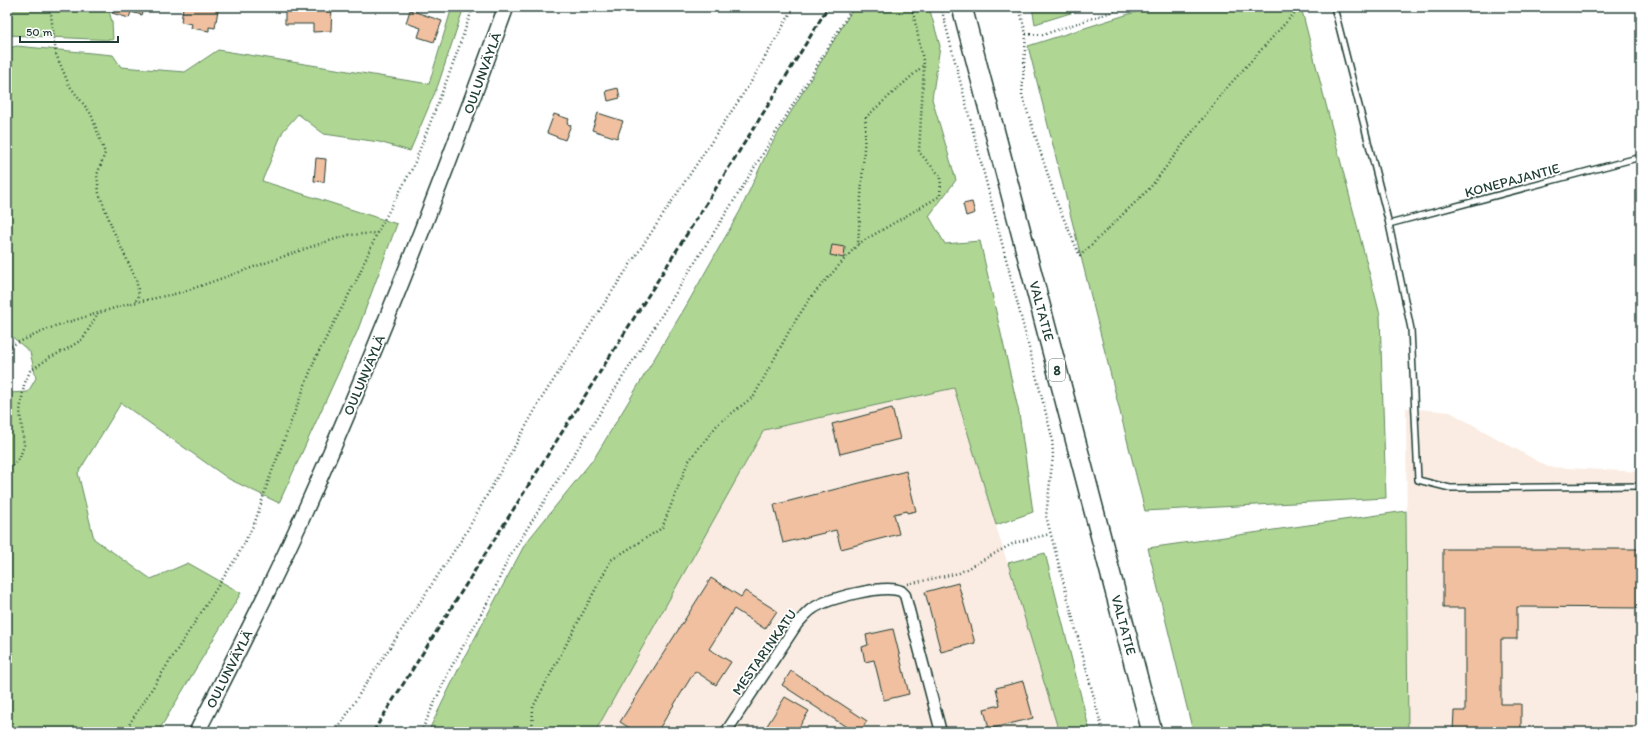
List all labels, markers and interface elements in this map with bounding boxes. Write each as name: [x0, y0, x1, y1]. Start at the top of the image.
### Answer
scale bar: [20, 18, 118, 44]
text: 50 m: [26, 25, 52, 39]
street label: OULUNVÄYLÄ: [460, 30, 505, 116]
street label: KONEPAJANTIE: [1463, 160, 1562, 201]
street label: VALTATIE: [1025, 279, 1058, 343]
street label: OULUNVÄYLÄ: [340, 332, 389, 418]
road number: 8: [1049, 359, 1065, 381]
street label: VALTATIE: [1107, 593, 1140, 657]
street label: MESTARINKATU: [729, 606, 800, 698]
street label: OULUNVÄYLÄ: [202, 627, 256, 711]

